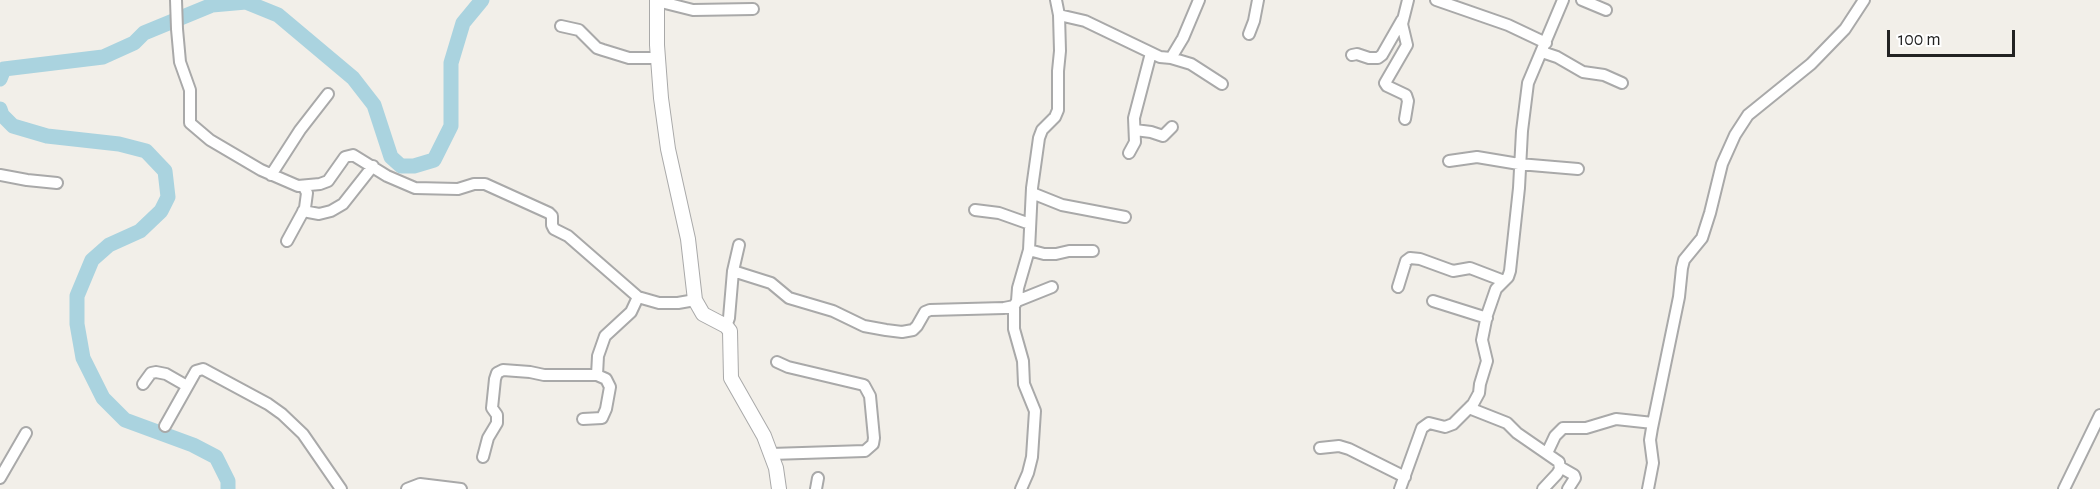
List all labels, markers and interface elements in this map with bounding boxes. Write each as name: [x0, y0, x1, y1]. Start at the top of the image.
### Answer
scale bar: [1890, 18, 2018, 56]
text: 100 m: [1898, 31, 1941, 49]

